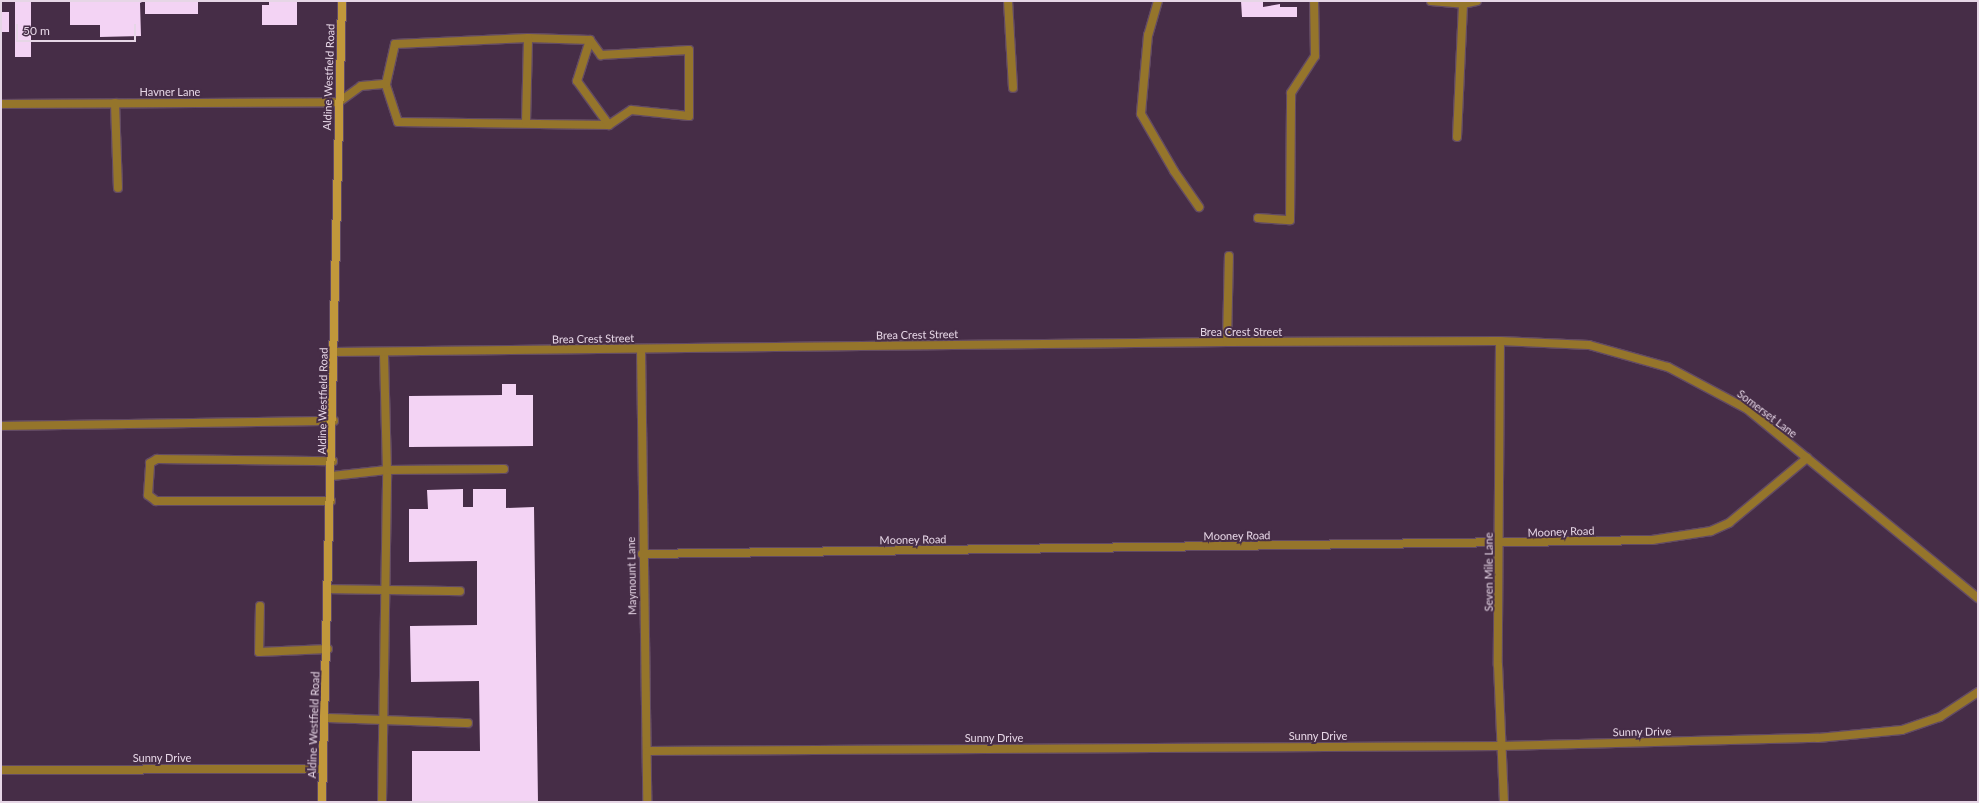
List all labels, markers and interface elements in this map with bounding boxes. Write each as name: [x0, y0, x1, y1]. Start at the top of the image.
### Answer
scale bar: [18, 16, 138, 42]
text: 50 m: [23, 23, 50, 38]
street label: Aldine Westfield Road: [321, 23, 337, 131]
street label: Havner Lane: [139, 85, 201, 99]
street label: Brea Crest Street: [1200, 325, 1282, 339]
street label: Brea Crest Street: [876, 328, 958, 342]
street label: Brea Crest Street: [552, 332, 634, 346]
street label: Aldine Westfield Road: [315, 347, 331, 455]
street label: Somerset Lane: [1735, 387, 1799, 441]
street label: Mooney Road: [1527, 524, 1595, 540]
street label: Mooney Road: [1203, 529, 1271, 543]
street label: Mooney Road: [879, 533, 947, 547]
street label: Seven Mile Lane: [1482, 533, 1496, 611]
street label: Maymount Lane: [625, 537, 639, 615]
street label: Aldine Westfield Road: [306, 671, 322, 779]
street label: Sunny Drive: [1612, 725, 1672, 739]
street label: Sunny Drive: [1289, 729, 1347, 743]
street label: Sunny Drive: [965, 731, 1023, 745]
street label: Sunny Drive: [133, 751, 191, 765]

